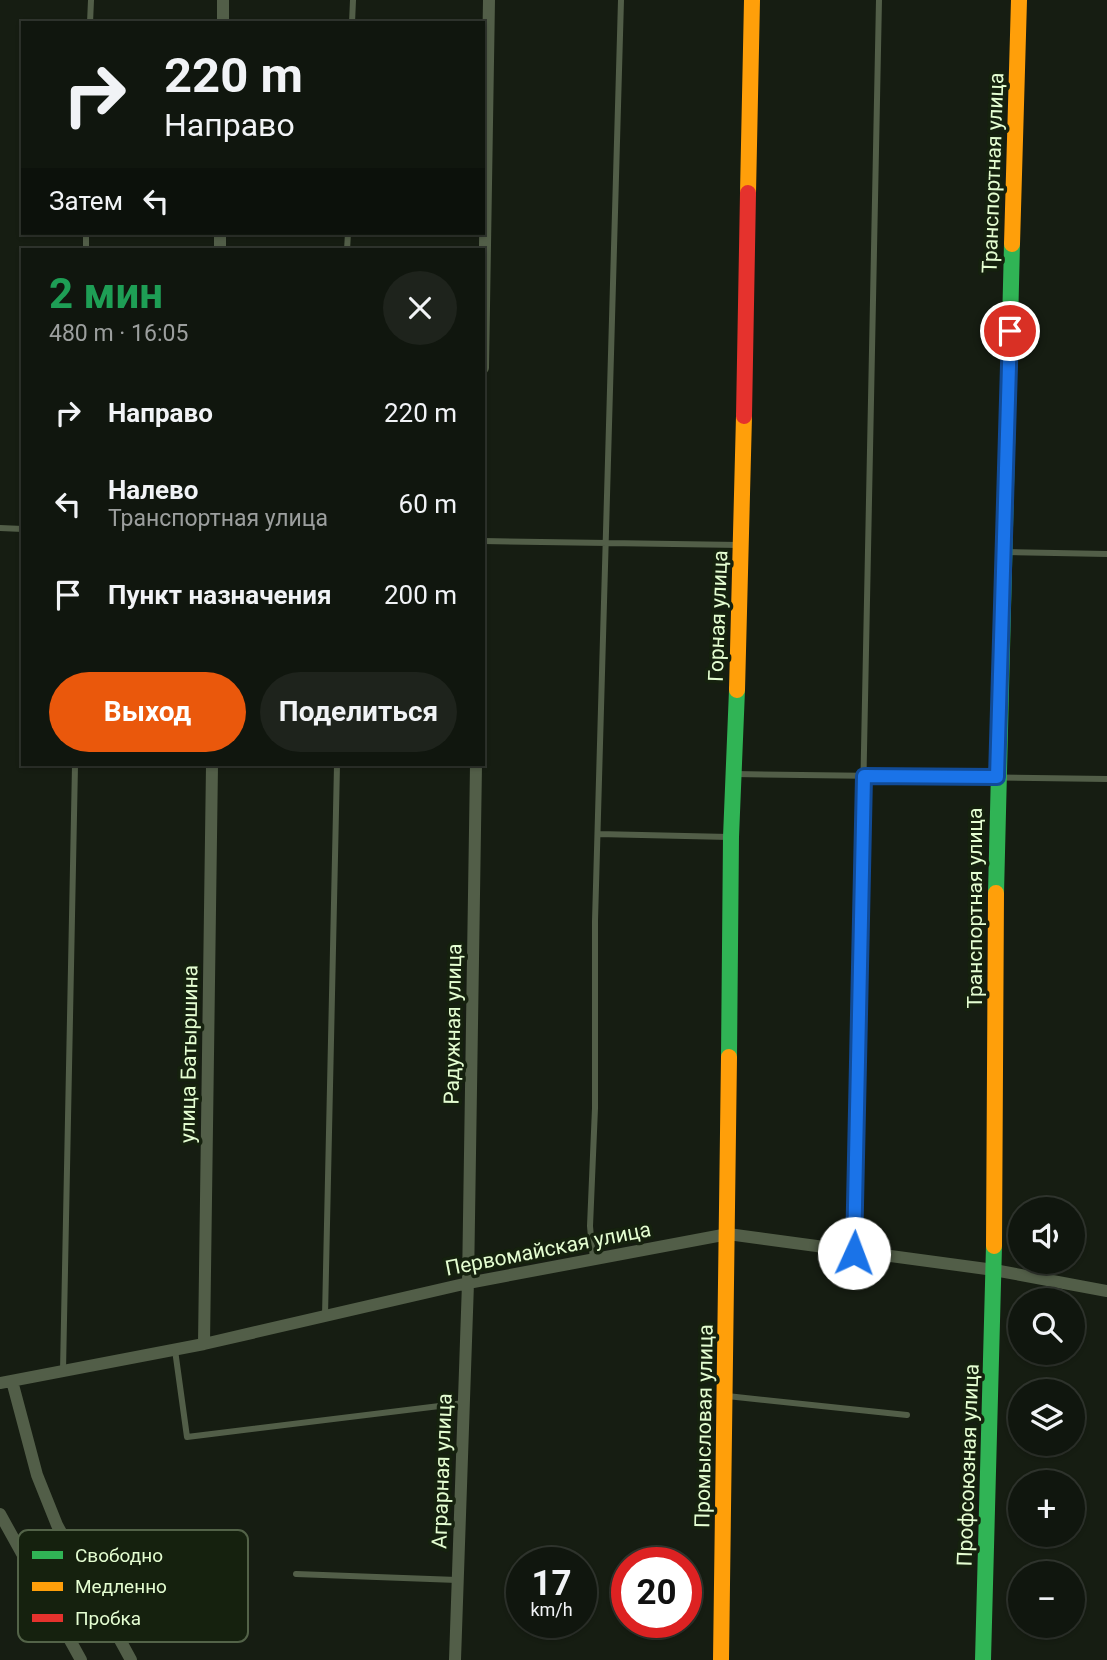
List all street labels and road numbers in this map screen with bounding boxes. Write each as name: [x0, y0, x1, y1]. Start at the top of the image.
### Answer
street label: Транспортная улица: [978, 72, 1008, 274]
street label: Горная улица: [704, 550, 732, 682]
street label: Транспортная улица: [963, 808, 987, 1008]
street label: Радужная улица: [440, 943, 466, 1105]
street label: улица Батыршина: [175, 965, 203, 1143]
street label: Первомайская улица: [443, 1217, 653, 1281]
street label: Промысловая улица: [690, 1324, 718, 1528]
street label: Профсоюзная улица: [952, 1363, 984, 1567]
street label: Аграрная улица: [427, 1393, 457, 1549]

